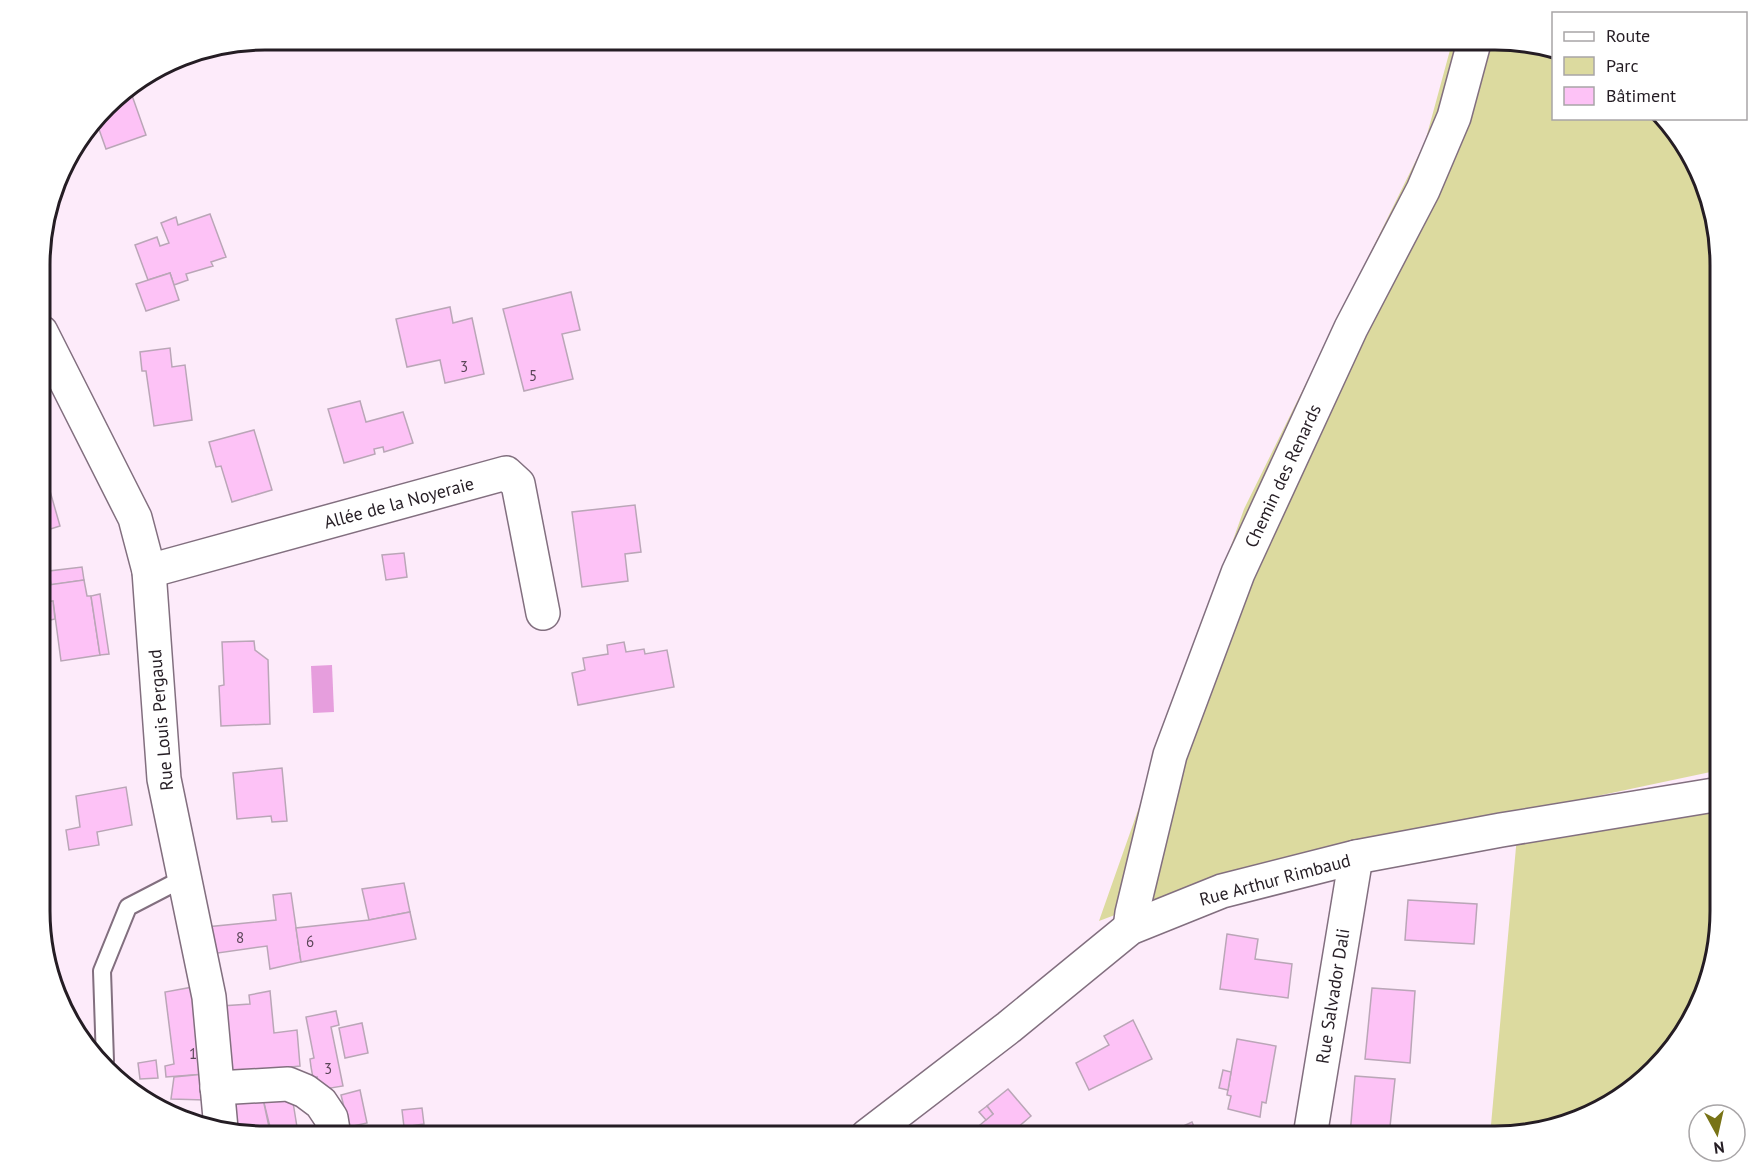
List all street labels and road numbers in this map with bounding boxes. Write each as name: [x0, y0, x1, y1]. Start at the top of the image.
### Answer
street label: Chemin des Renards: [1239, 400, 1326, 551]
street label: Allée de la Noyeraie: [321, 471, 476, 534]
street label: Rue Louis Pergaud: [143, 648, 178, 792]
street label: Rue Arthur Rimbaud: [1197, 848, 1353, 911]
street label: Rue Salvador Dali: [1310, 927, 1355, 1065]

